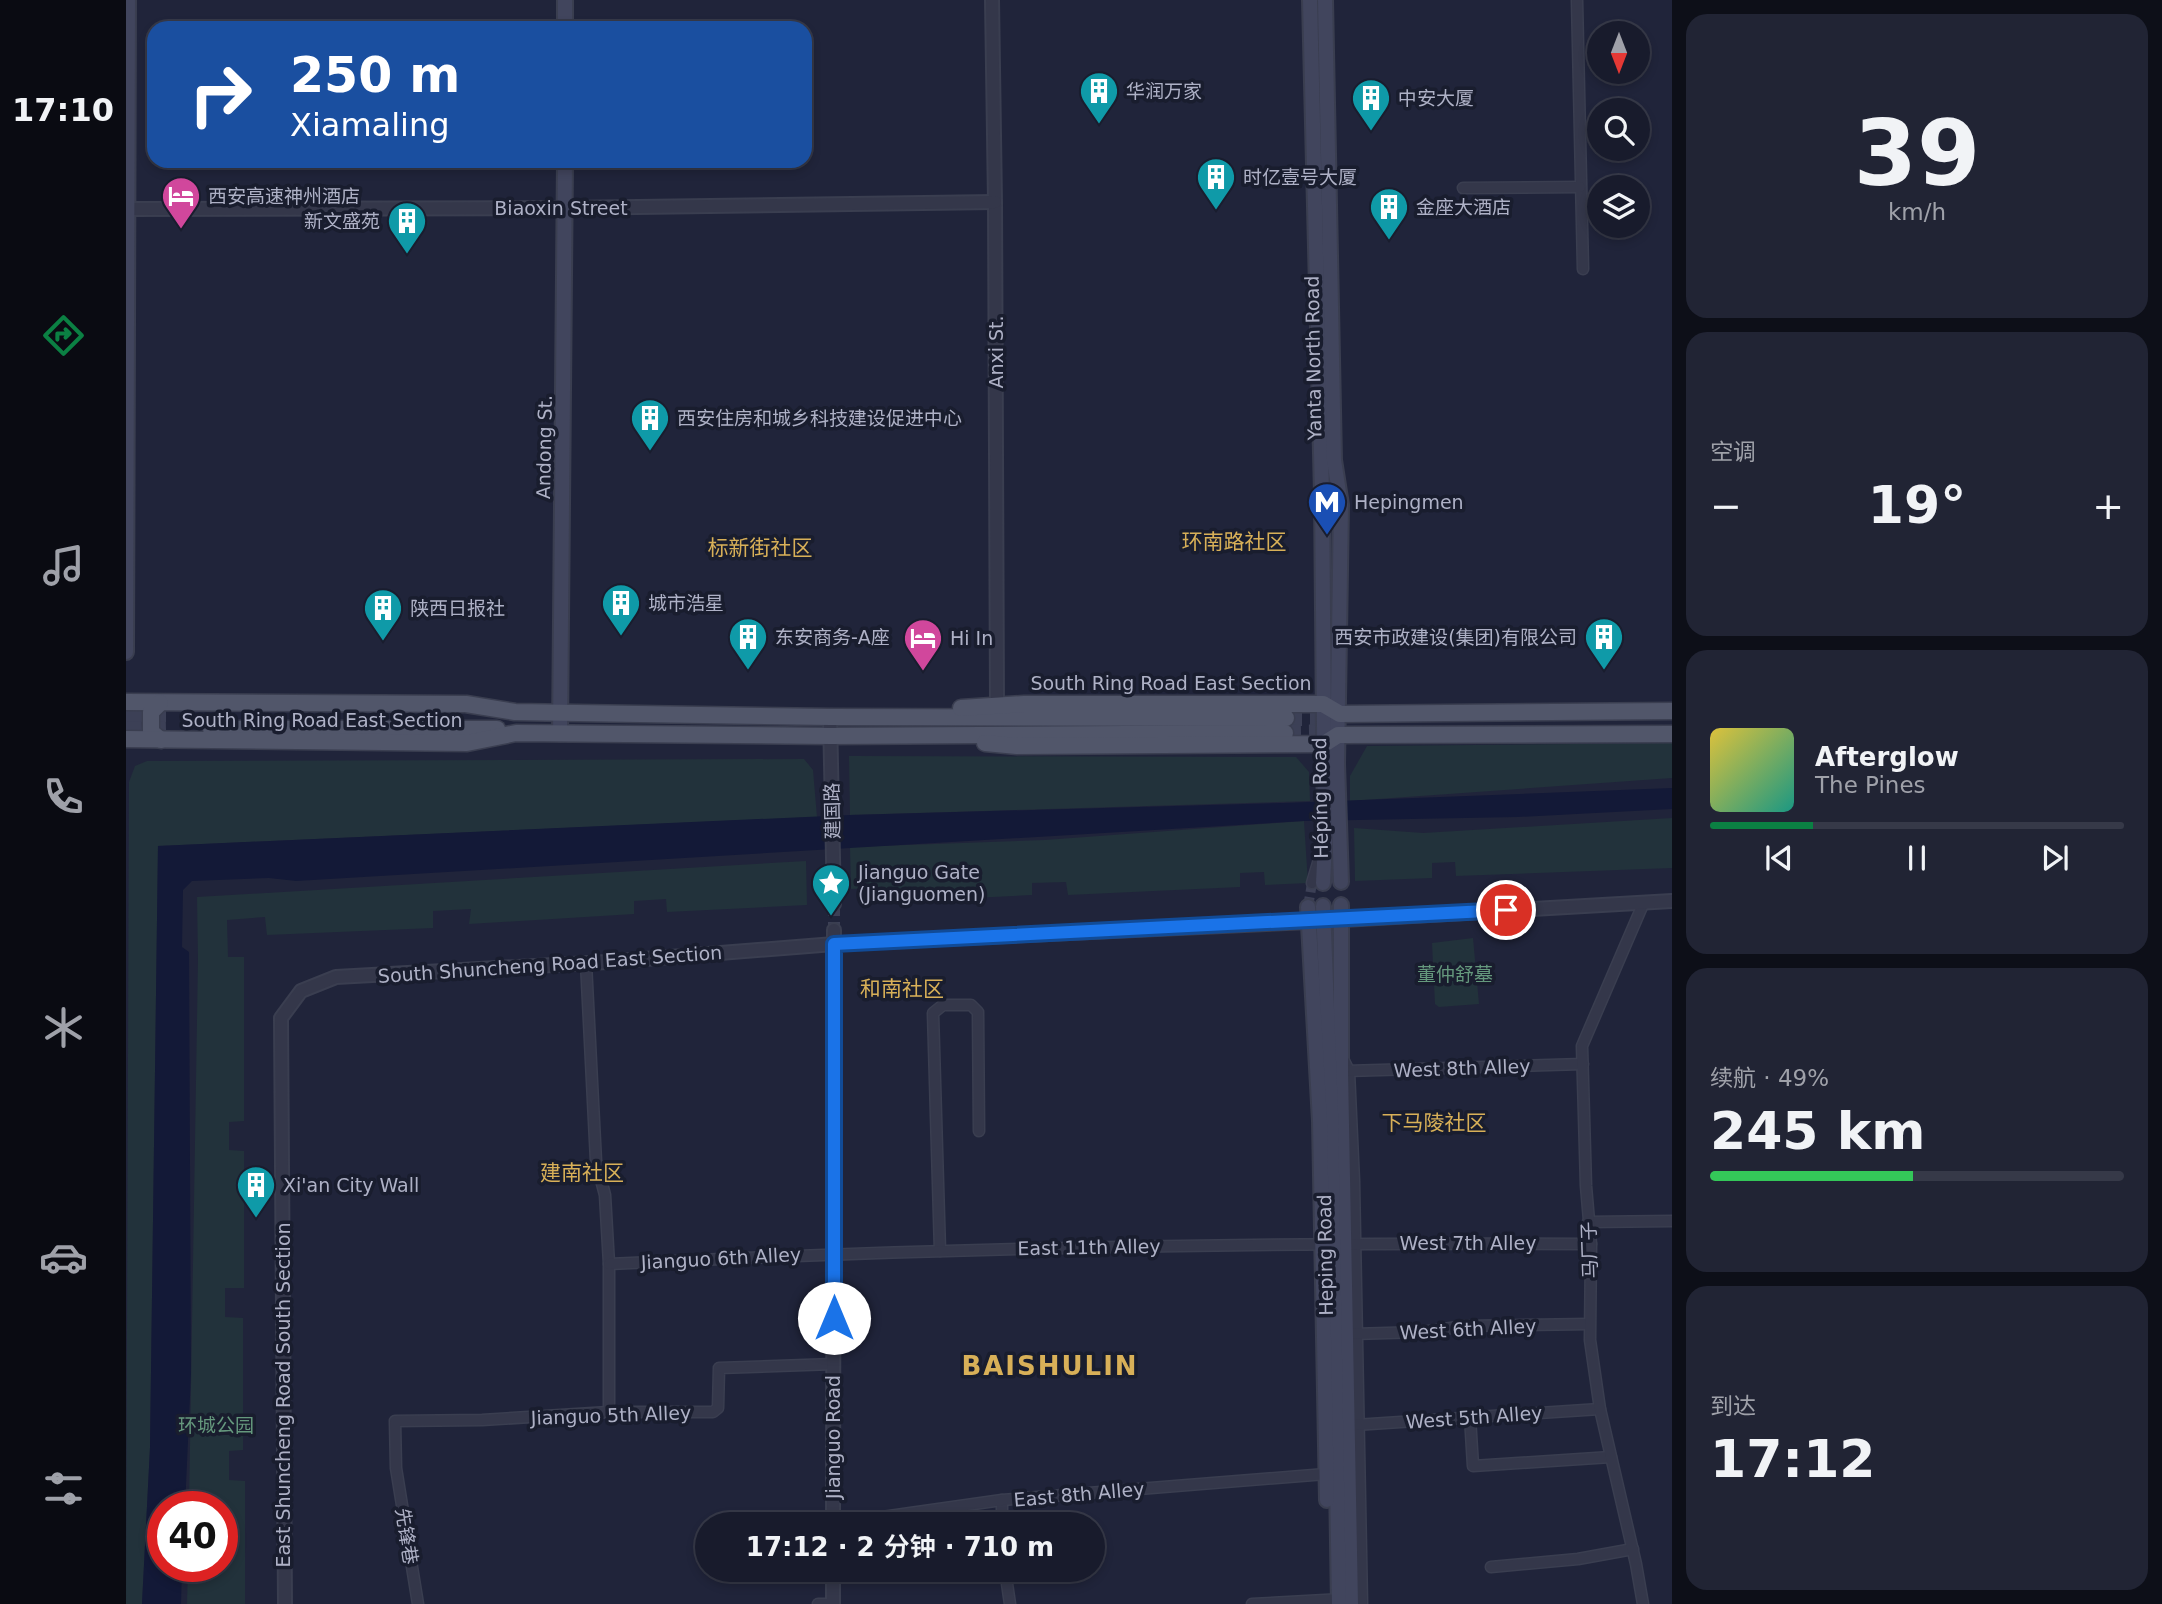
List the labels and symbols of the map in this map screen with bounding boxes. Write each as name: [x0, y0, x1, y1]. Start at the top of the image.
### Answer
north arrow: [1587, 21, 1650, 84]
building icon: 华润万家: [1078, 70, 1120, 125]
building icon: 中安大厦: [1350, 77, 1392, 132]
place label: 华润万家: [1126, 80, 1202, 102]
place label: 中安大厦: [1398, 87, 1474, 109]
building icon: 时亿壹号大厦: [1195, 156, 1237, 211]
place label: 时亿壹号大厦: [1243, 166, 1357, 188]
hotel icon: 西安高速神州酒店: [160, 175, 202, 230]
place label: 西安高速神州酒店: [208, 185, 360, 207]
building icon: 金座大酒店: [1368, 186, 1410, 241]
place label: 金座大酒店: [1416, 196, 1511, 218]
street label: Biaoxin Street: [494, 197, 628, 219]
building icon: 新文盛苑: [386, 200, 428, 255]
place label: 新文盛苑: [304, 210, 380, 232]
street label: Yanta North Road: [1301, 275, 1325, 442]
street label: Anxi St.: [985, 315, 1007, 389]
street label: Andong St.: [532, 395, 556, 499]
building icon: 西安住房和城乡科技建设促进中心: [629, 397, 671, 452]
place label: 西安住房和城乡科技建设促进中心: [677, 407, 962, 429]
metro station icon: Hepingmen: [1306, 481, 1348, 536]
place label: Hepingmen: [1354, 491, 1464, 513]
district label: 环南路社区: [1182, 530, 1287, 554]
district label: 标新街社区: [708, 536, 813, 560]
building icon: 城市浩星: [600, 582, 642, 637]
building icon: 陕西日报社: [362, 587, 404, 642]
place label: 城市浩星: [648, 592, 724, 614]
place label: 陕西日报社: [410, 597, 505, 619]
building icon: 东安商务-A座: [727, 616, 769, 671]
building icon: 西安市政建设(集团)有限公司: [1583, 616, 1625, 671]
hotel icon: Hi In: [902, 617, 944, 672]
place label: 东安商务-A座: [775, 626, 890, 648]
place label: 西安市政建设(集团)有限公司: [1334, 626, 1577, 648]
place label: Hi In: [950, 627, 993, 649]
street label: South Ring Road East Section: [1030, 672, 1312, 694]
street label: South Ring Road East Section: [181, 709, 463, 731]
street label: Hépíng Road: [1308, 737, 1332, 859]
street label: 建国路: [821, 782, 843, 840]
place label: Jianguo Gate (Jianguomen): [857, 861, 985, 905]
place icon: Jianguo Gate (Jianguomen): [810, 862, 852, 917]
pin: [1476, 880, 1536, 940]
street label: South Shuncheng Road East Section: [377, 941, 723, 987]
park label: 董仲舒墓: [1417, 963, 1493, 985]
district label: 和南社区: [860, 977, 944, 1001]
street label: West 8th Alley: [1393, 1055, 1531, 1081]
district label: 下马陵社区: [1382, 1111, 1487, 1135]
district label: 建南社区: [540, 1161, 624, 1185]
building icon: Xi'an City Wall: [235, 1164, 277, 1219]
place label: Xi'an City Wall: [283, 1174, 419, 1196]
street label: Heping Road: [1313, 1194, 1337, 1316]
street label: 马厂子: [1577, 1221, 1601, 1279]
street label: East Shuncheng Road South Section: [272, 1222, 294, 1568]
street label: West 7th Alley: [1400, 1232, 1536, 1254]
street label: East 11th Alley: [1017, 1235, 1161, 1259]
street label: Jianguo 6th Alley: [639, 1243, 802, 1273]
position arrow: [797, 1281, 871, 1355]
street label: West 6th Alley: [1399, 1314, 1537, 1344]
district label: BAISHULIN: [961, 1351, 1139, 1381]
street label: Jianguo Road: [822, 1375, 844, 1500]
street label: Jianguo 5th Alley: [529, 1401, 692, 1429]
street label: West 5th Alley: [1405, 1401, 1543, 1433]
park label: 环城公园: [178, 1414, 254, 1436]
street label: East 8th Alley: [1013, 1477, 1145, 1511]
speed limit sign: 40: [147, 1491, 238, 1582]
street label: 先锋巷: [392, 1506, 422, 1566]

